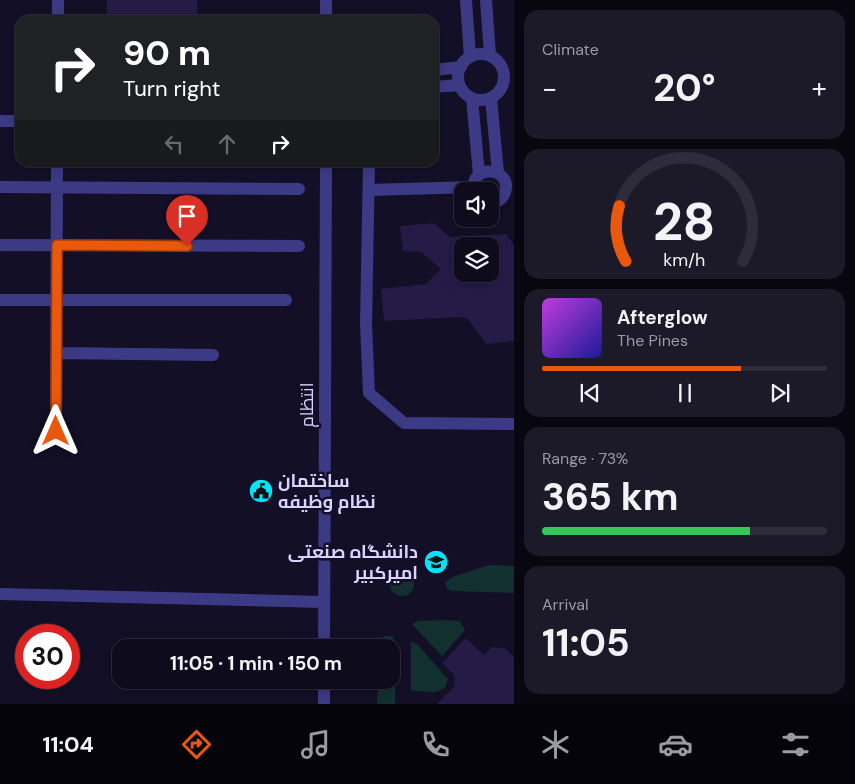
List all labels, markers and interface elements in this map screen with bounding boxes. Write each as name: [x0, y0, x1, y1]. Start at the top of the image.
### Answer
text: 90 m: [123, 30, 211, 76]
icon: right: [40, 35, 105, 100]
text: Climate: [542, 39, 599, 60]
text: 20°: [653, 63, 716, 113]
text: −: [542, 70, 557, 107]
text: +: [812, 70, 827, 107]
text: Turn right: [123, 74, 220, 103]
icon: left: [160, 130, 188, 158]
icon: ahead: [213, 130, 241, 158]
icon: right: [266, 130, 294, 158]
map controls: [454, 182, 499, 282]
button: sound: [454, 182, 499, 227]
text: 28: [653, 188, 716, 256]
pin: [166, 195, 208, 246]
icon: arrive: [173, 202, 201, 230]
button: layers: [454, 237, 499, 282]
text: km/h: [663, 248, 706, 272]
text: Afterglow: [617, 305, 708, 330]
text: The Pines: [617, 330, 688, 351]
icon: previous: [576, 379, 604, 407]
icon: pause: [671, 379, 699, 407]
icon: next: [766, 379, 794, 407]
street label: انتظام: [295, 383, 319, 428]
position arrow: [29, 404, 81, 456]
text: Range · 73%: [542, 448, 628, 469]
place label: ساختمان نظام وظیفه: [278, 469, 376, 514]
text: 365 km: [542, 472, 679, 522]
public building icon: ساختمان نظام وظیفه: [248, 478, 274, 504]
place label: دانشگاه صنعتی امیرکبیر: [288, 540, 418, 585]
school or university icon: دانشگاه صنعتی امیرکبیر: [423, 549, 449, 575]
text: Arrival: [542, 594, 589, 615]
text: 11:05: [542, 618, 630, 668]
speed limit sign: 30: [15, 624, 80, 689]
text: 11:05 · 1 min · 150 m: [170, 651, 342, 676]
icon: directions: [179, 727, 214, 762]
icon: music: [298, 727, 333, 762]
icon: phone: [418, 727, 453, 762]
icon: climate: [538, 727, 573, 762]
icon: car: [658, 727, 693, 762]
icon: filters: [778, 727, 813, 762]
text: 11:04: [42, 730, 94, 759]

